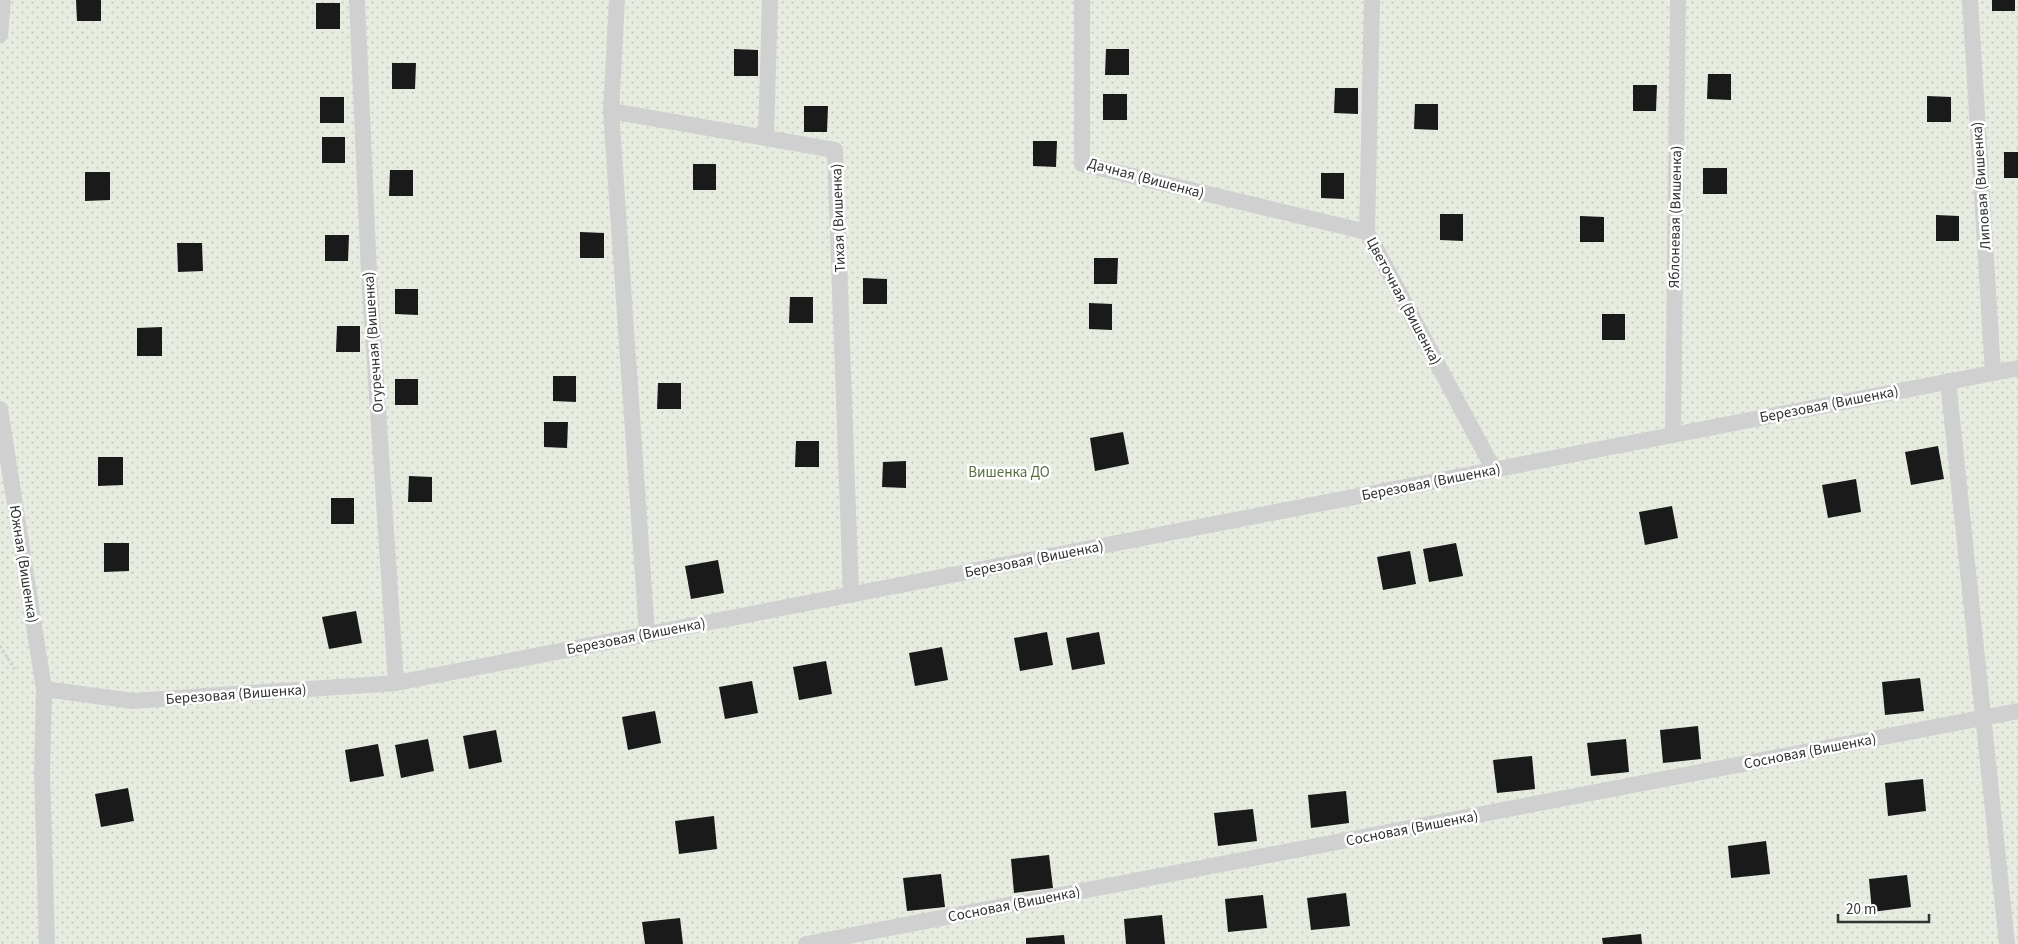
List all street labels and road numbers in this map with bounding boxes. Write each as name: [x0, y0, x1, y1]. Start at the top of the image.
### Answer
street label: Липовая (Вишенка): [1967, 121, 1996, 251]
street label: Яблоневая (Вишенка): [1664, 145, 1687, 289]
street label: Дачная (Вишенка): [1085, 153, 1207, 204]
street label: Тихая (Вишенка): [826, 163, 851, 273]
street label: Цветочная (Вишенка): [1361, 234, 1446, 369]
street label: Огуречная (Вишенка): [358, 271, 389, 413]
street label: Березовая (Вишенка): [1758, 381, 1900, 428]
street label: Березовая (Вишенка): [1360, 459, 1502, 506]
street label: Южная (Вишенка): [4, 504, 43, 624]
street label: Березовая (Вишенка): [963, 536, 1105, 583]
street label: Березовая (Вишенка): [565, 613, 707, 660]
street label: Березовая (Вишенка): [165, 679, 307, 710]
street label: Сосновая (Вишенка): [1742, 728, 1878, 775]
street label: Сосновая (Вишенка): [1344, 805, 1480, 852]
street label: Сосновая (Вишенка): [946, 881, 1082, 928]

